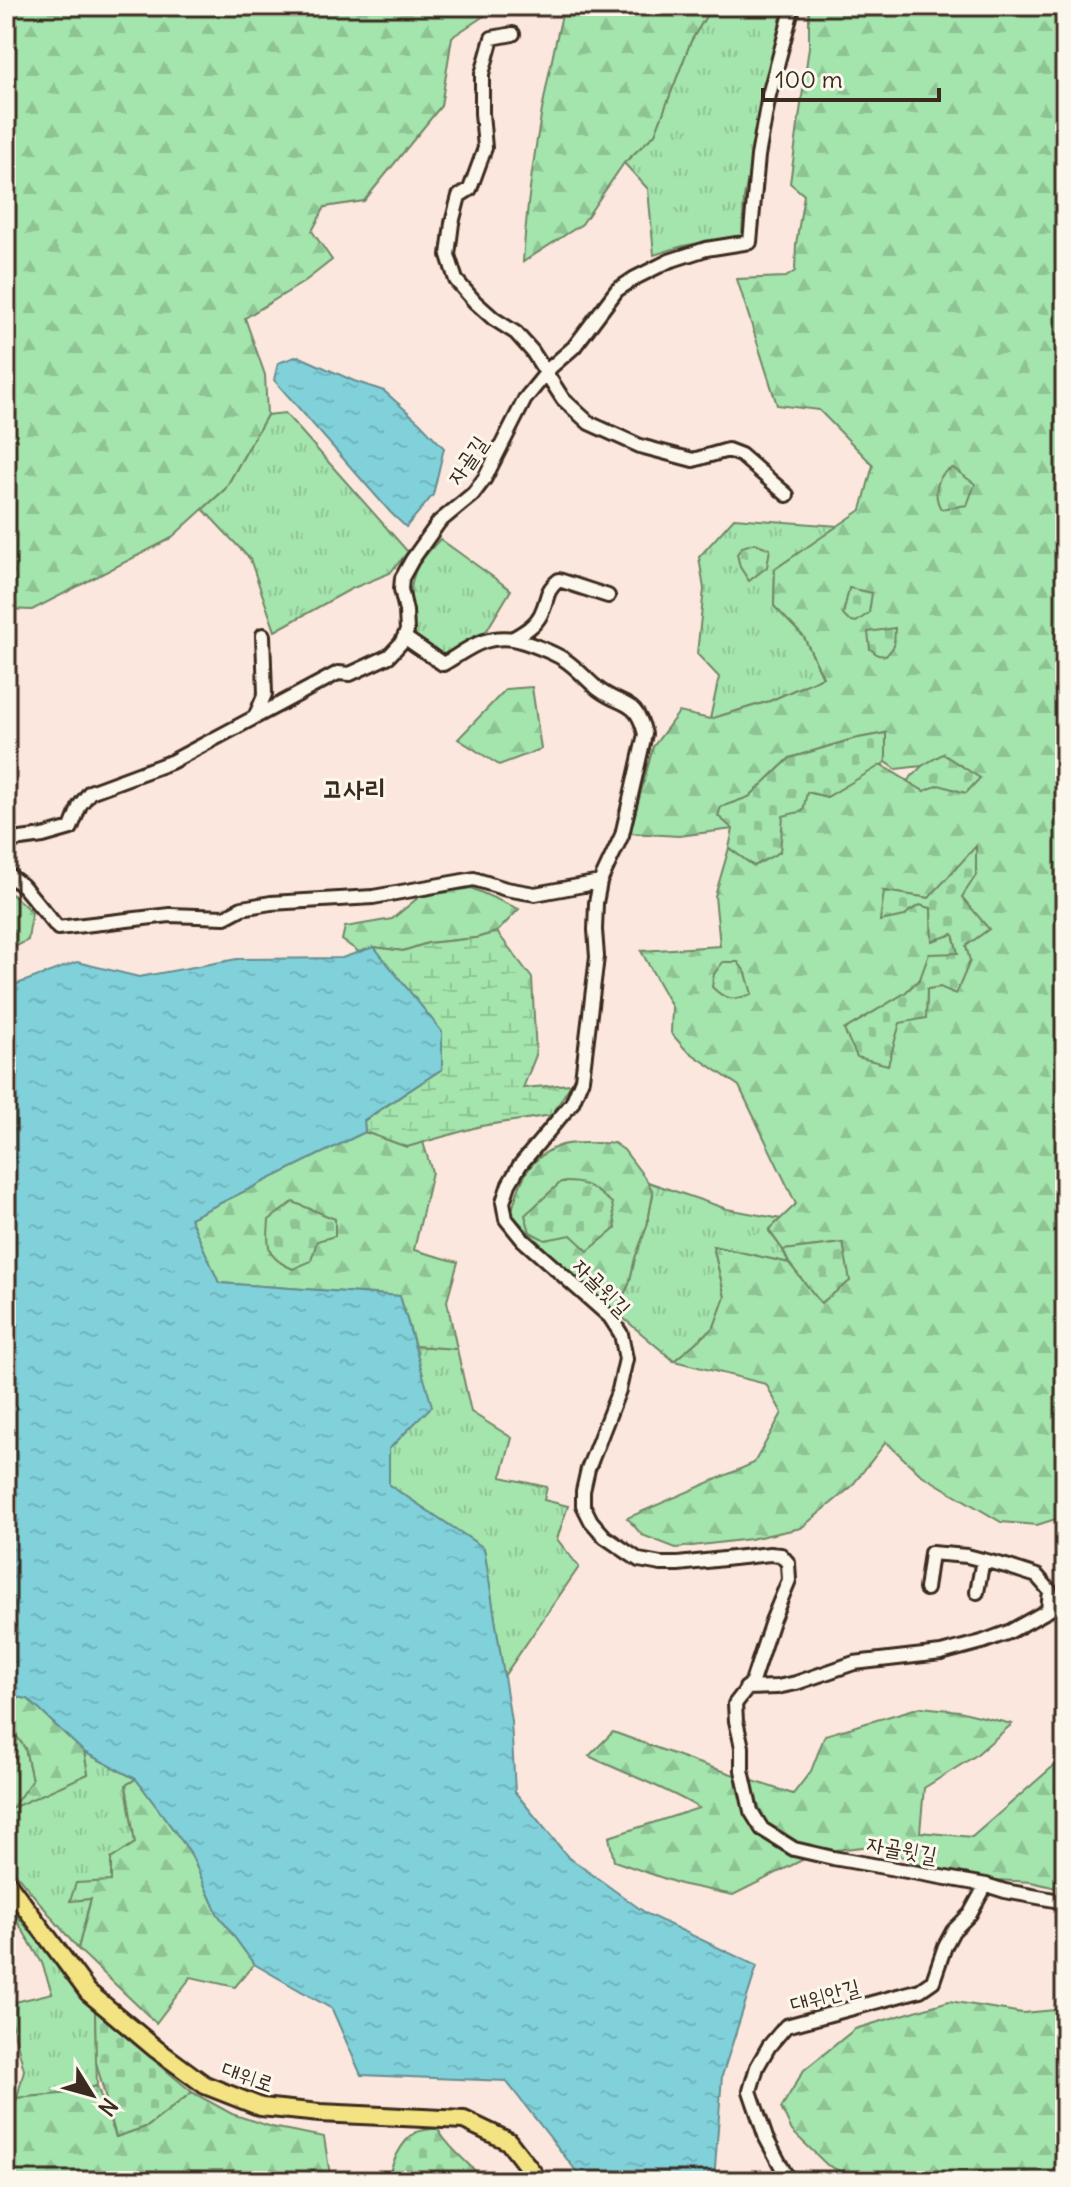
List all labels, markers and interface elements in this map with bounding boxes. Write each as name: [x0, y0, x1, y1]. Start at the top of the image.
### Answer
scale bar: [763, 52, 939, 102]
text: 100 m: [775, 64, 843, 94]
street label: 자골길: [441, 430, 494, 490]
district label: 고사리: [323, 772, 385, 805]
street label: 자골윗길: [567, 1252, 637, 1322]
street label: 자골윗길: [865, 1829, 940, 1869]
street label: 대위안길: [787, 1972, 863, 2018]
street label: 대위로: [218, 2054, 278, 2098]
north arrow: [52, 2055, 132, 2135]
text: N: [92, 2093, 124, 2122]

